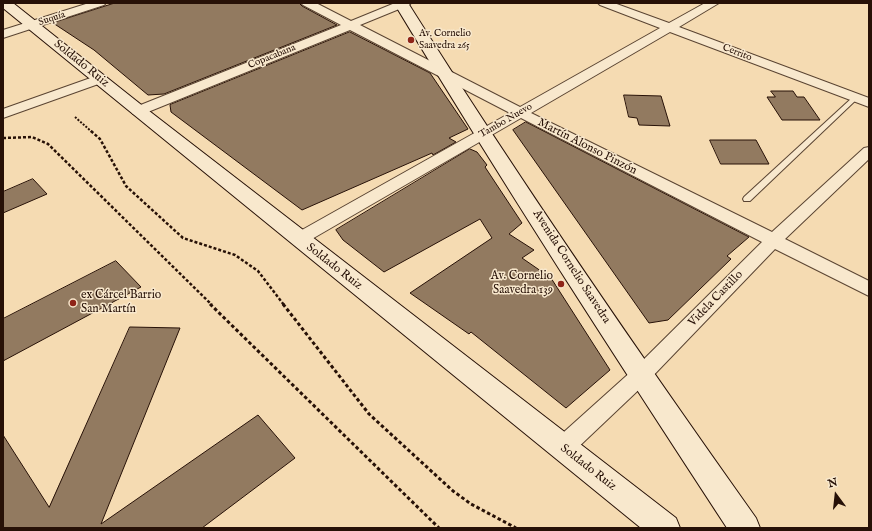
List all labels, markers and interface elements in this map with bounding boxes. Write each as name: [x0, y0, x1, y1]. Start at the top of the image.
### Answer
street label: Suquía: [37, 9, 67, 29]
place label: Av. Cornelio Saavedra 265: [419, 28, 471, 52]
marker: Av. Cornelio Saavedra 265: [406, 35, 416, 45]
street label: Soldado Ruiz: [50, 37, 112, 91]
street label: Copacabana: [246, 42, 298, 72]
street label: Cerrito: [721, 42, 753, 64]
street label: Tambo Nuevo: [477, 101, 535, 141]
street label: Martín Alonso Pinzón: [535, 116, 639, 178]
street label: Avenida Cornelio Saavedra: [529, 208, 613, 326]
street label: Soldado Ruiz: [303, 241, 365, 293]
street label: Videla Castillo: [686, 268, 746, 330]
place label: Av. Cornelio Saavedra 139: [491, 270, 553, 298]
marker: Av. Cornelio Saavedra 139: [556, 279, 566, 289]
place label: ex Cárcel Barrio San Martín: [81, 289, 161, 317]
marker: ex Cárcel Barrio San Martín: [68, 298, 78, 308]
street label: Soldado Ruiz: [557, 442, 619, 494]
north arrow: [816, 475, 856, 515]
text: N: [826, 475, 839, 491]

